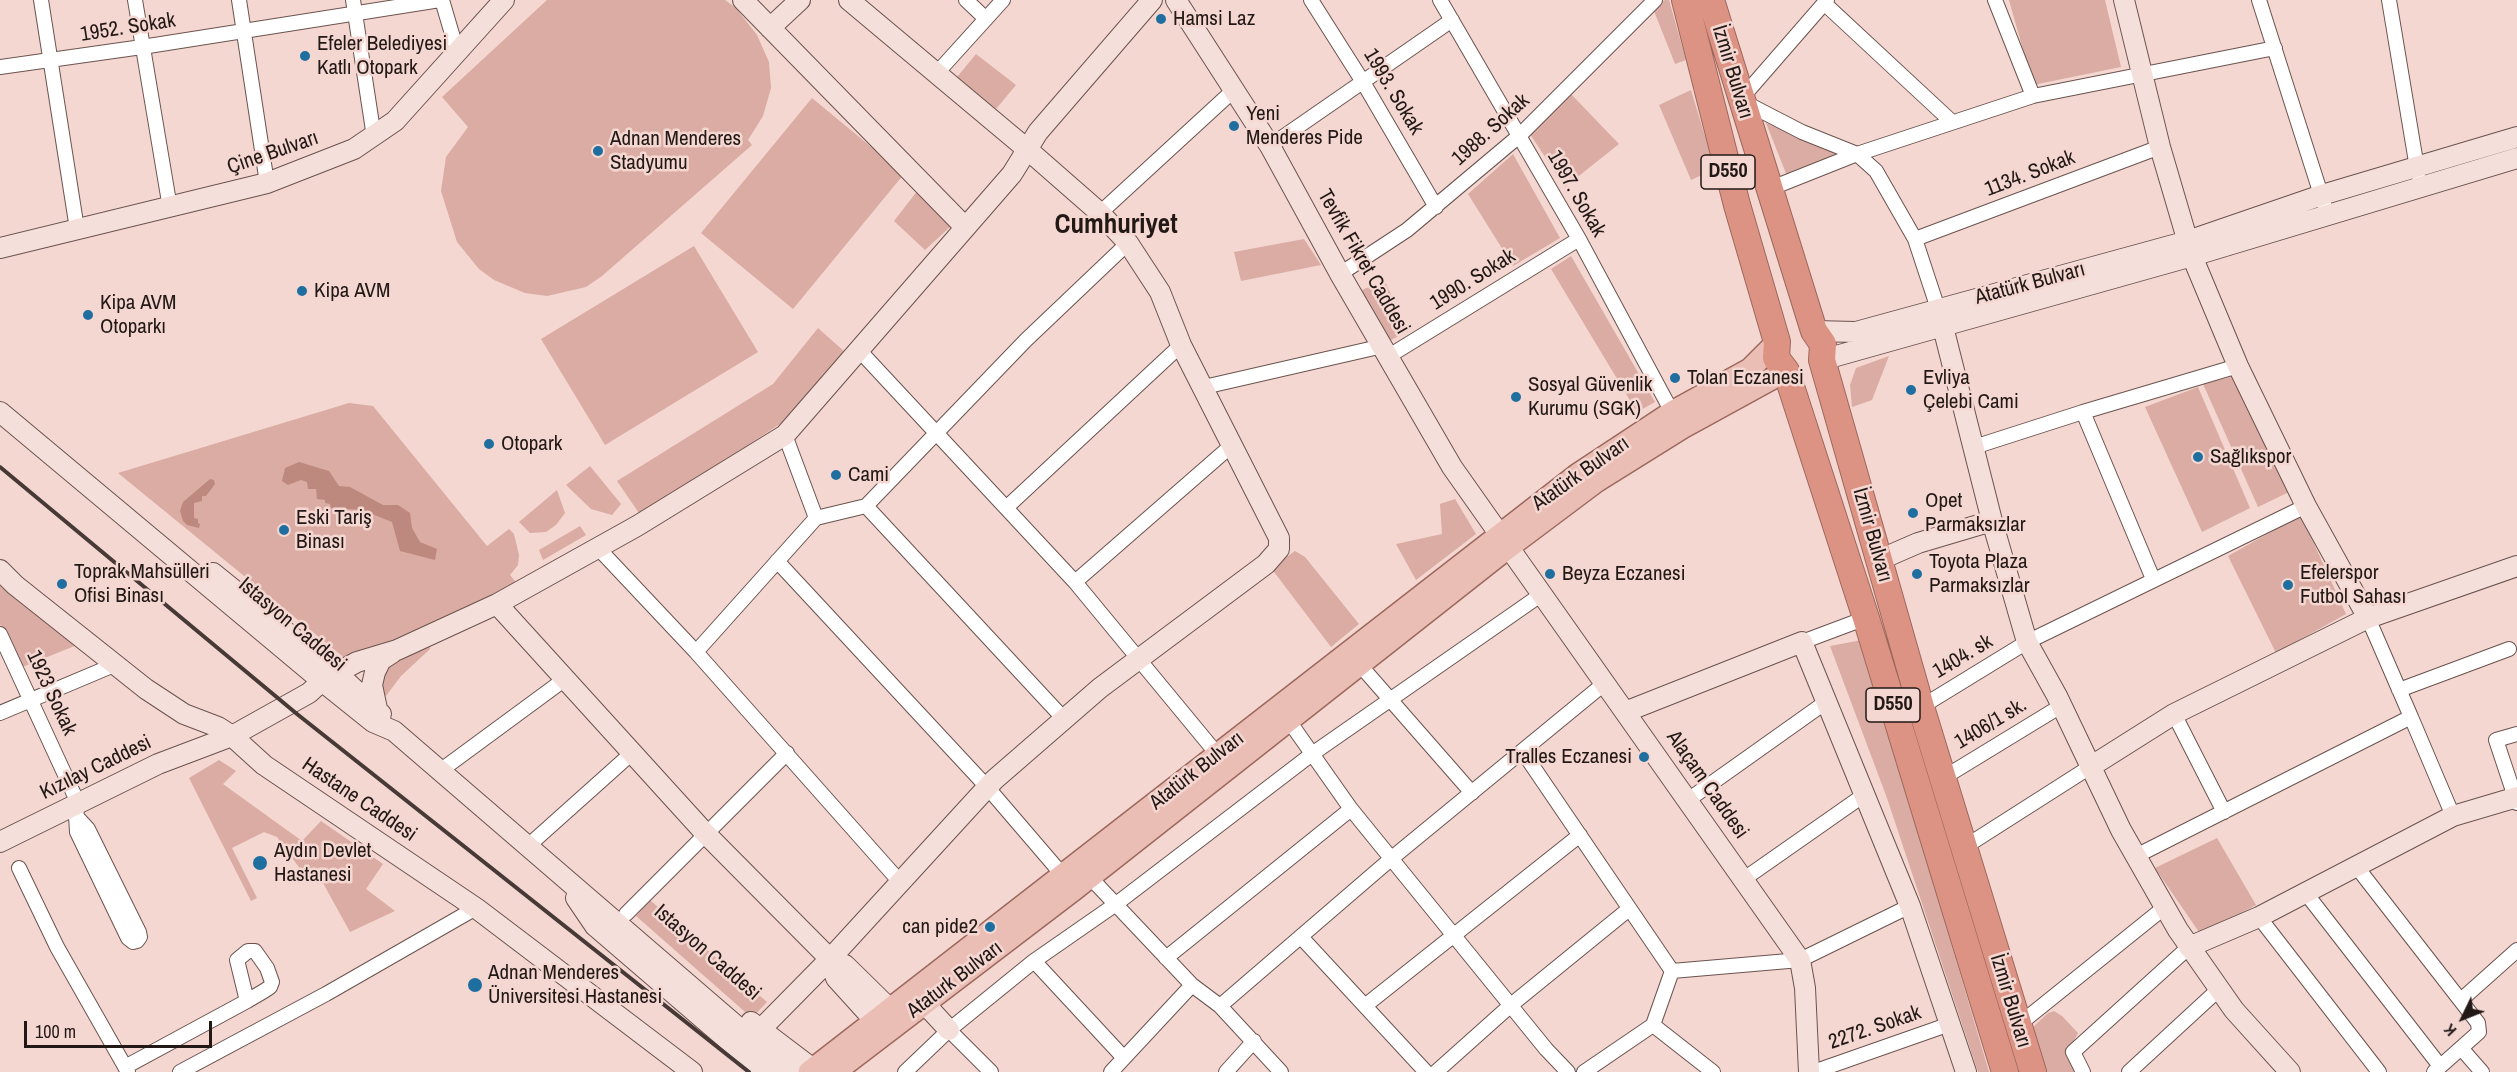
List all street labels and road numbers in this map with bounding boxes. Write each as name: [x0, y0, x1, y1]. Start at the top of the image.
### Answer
street label: 1952. Sokak: [79, 8, 177, 48]
street label: İzmir Bulvarı: [1706, 22, 1758, 122]
street label: 1993. Sokak: [1358, 44, 1428, 140]
street label: 1988. Sokak: [1447, 89, 1535, 171]
street label: Çine Bulvarı: [224, 126, 322, 180]
street label: 1134. Sokak: [1981, 145, 2079, 203]
street label: 1997. Sokak: [1541, 146, 1611, 242]
road number: D550: [1701, 155, 1755, 189]
street label: Tevfik Fikret Caddesi: [1311, 185, 1415, 339]
street label: 1990. Sokak: [1426, 244, 1520, 316]
street label: Atatürk Bulvarı: [1972, 257, 2088, 311]
street label: Atatürk Bulvarı: [1528, 431, 1634, 517]
street label: İzmir Bulvarı: [1847, 485, 1897, 585]
street label: Istasyon Caddesi: [233, 573, 351, 677]
street label: 1404. sk: [1929, 629, 1997, 685]
street label: 1923 Sokak: [20, 646, 82, 740]
road number: D550: [1866, 688, 1920, 722]
street label: 1406/1 sk.: [1950, 693, 2032, 755]
street label: Atatürk Bulvarı: [1145, 726, 1249, 816]
street label: Alaçam Caddesi: [1660, 726, 1754, 844]
street label: Kızılay Caddesi: [36, 730, 156, 806]
street label: Hastane Caddesi: [297, 752, 421, 848]
street label: Istasyon Caddesi: [649, 900, 765, 1006]
street label: Ataturk Bulvarı: [902, 936, 1008, 1024]
street label: İzmir Bulvarı: [1984, 951, 2036, 1051]
street label: 2272. Sokak: [1826, 1001, 1924, 1055]

